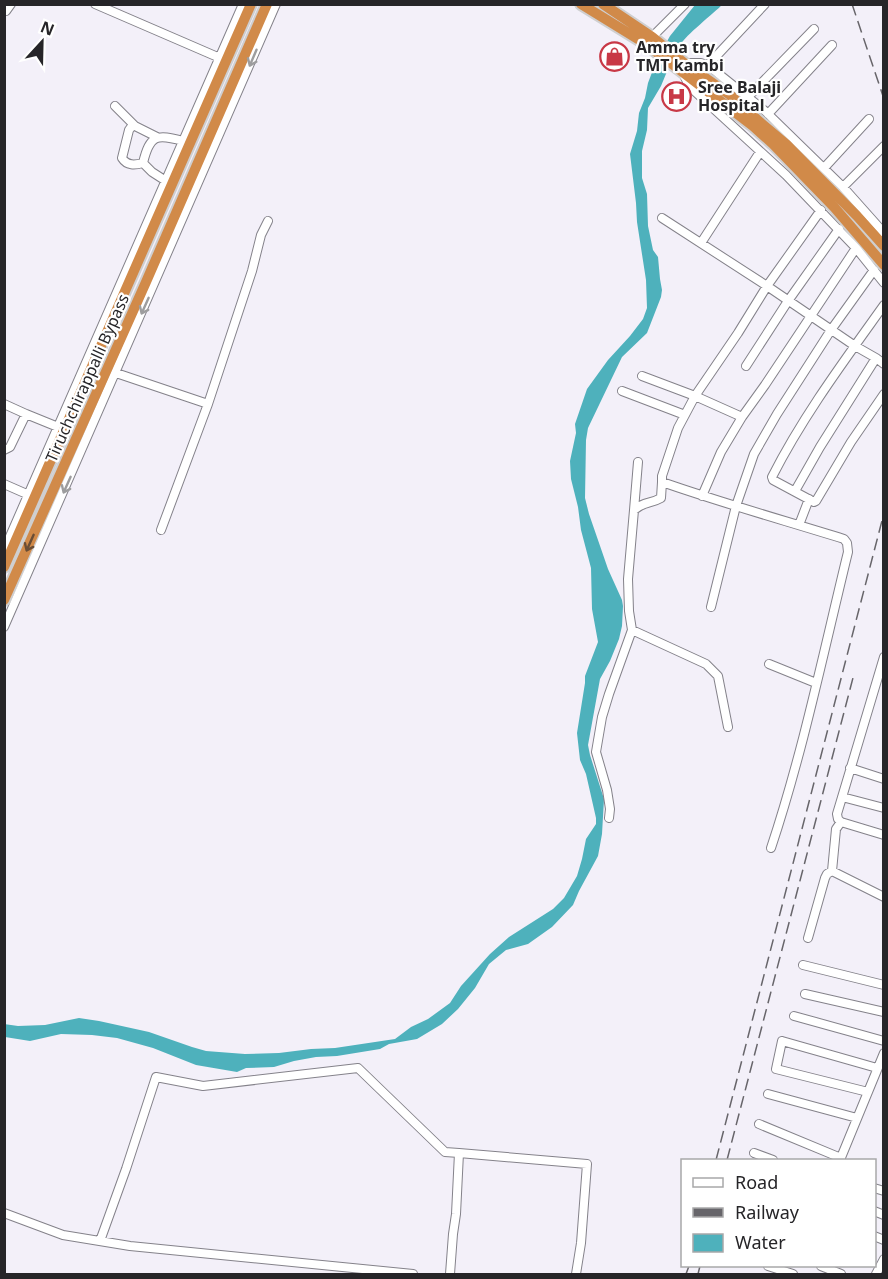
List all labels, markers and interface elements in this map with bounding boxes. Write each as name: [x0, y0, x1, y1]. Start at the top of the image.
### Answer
north arrow: [12, 12, 72, 72]
text: N: [37, 15, 58, 41]
place label: Amma try TMT kambi: [636, 36, 724, 76]
shop icon: Amma try TMT kambi: [599, 40, 631, 72]
one-way arrow: [247, 49, 258, 67]
place label: Sree Balaji Hospital: [698, 76, 781, 116]
hospital icon: Sree Balaji Hospital: [661, 80, 693, 112]
street label: Tiruchchirappalli Bypass: [40, 290, 134, 466]
one-way arrow: [138, 297, 150, 315]
one-way arrow: [60, 476, 71, 494]
one-way arrow: [24, 533, 35, 551]
legend: [681, 1159, 876, 1267]
text: Road: [735, 1170, 778, 1194]
text: Railway: [735, 1200, 800, 1224]
text: Water: [735, 1230, 786, 1254]

